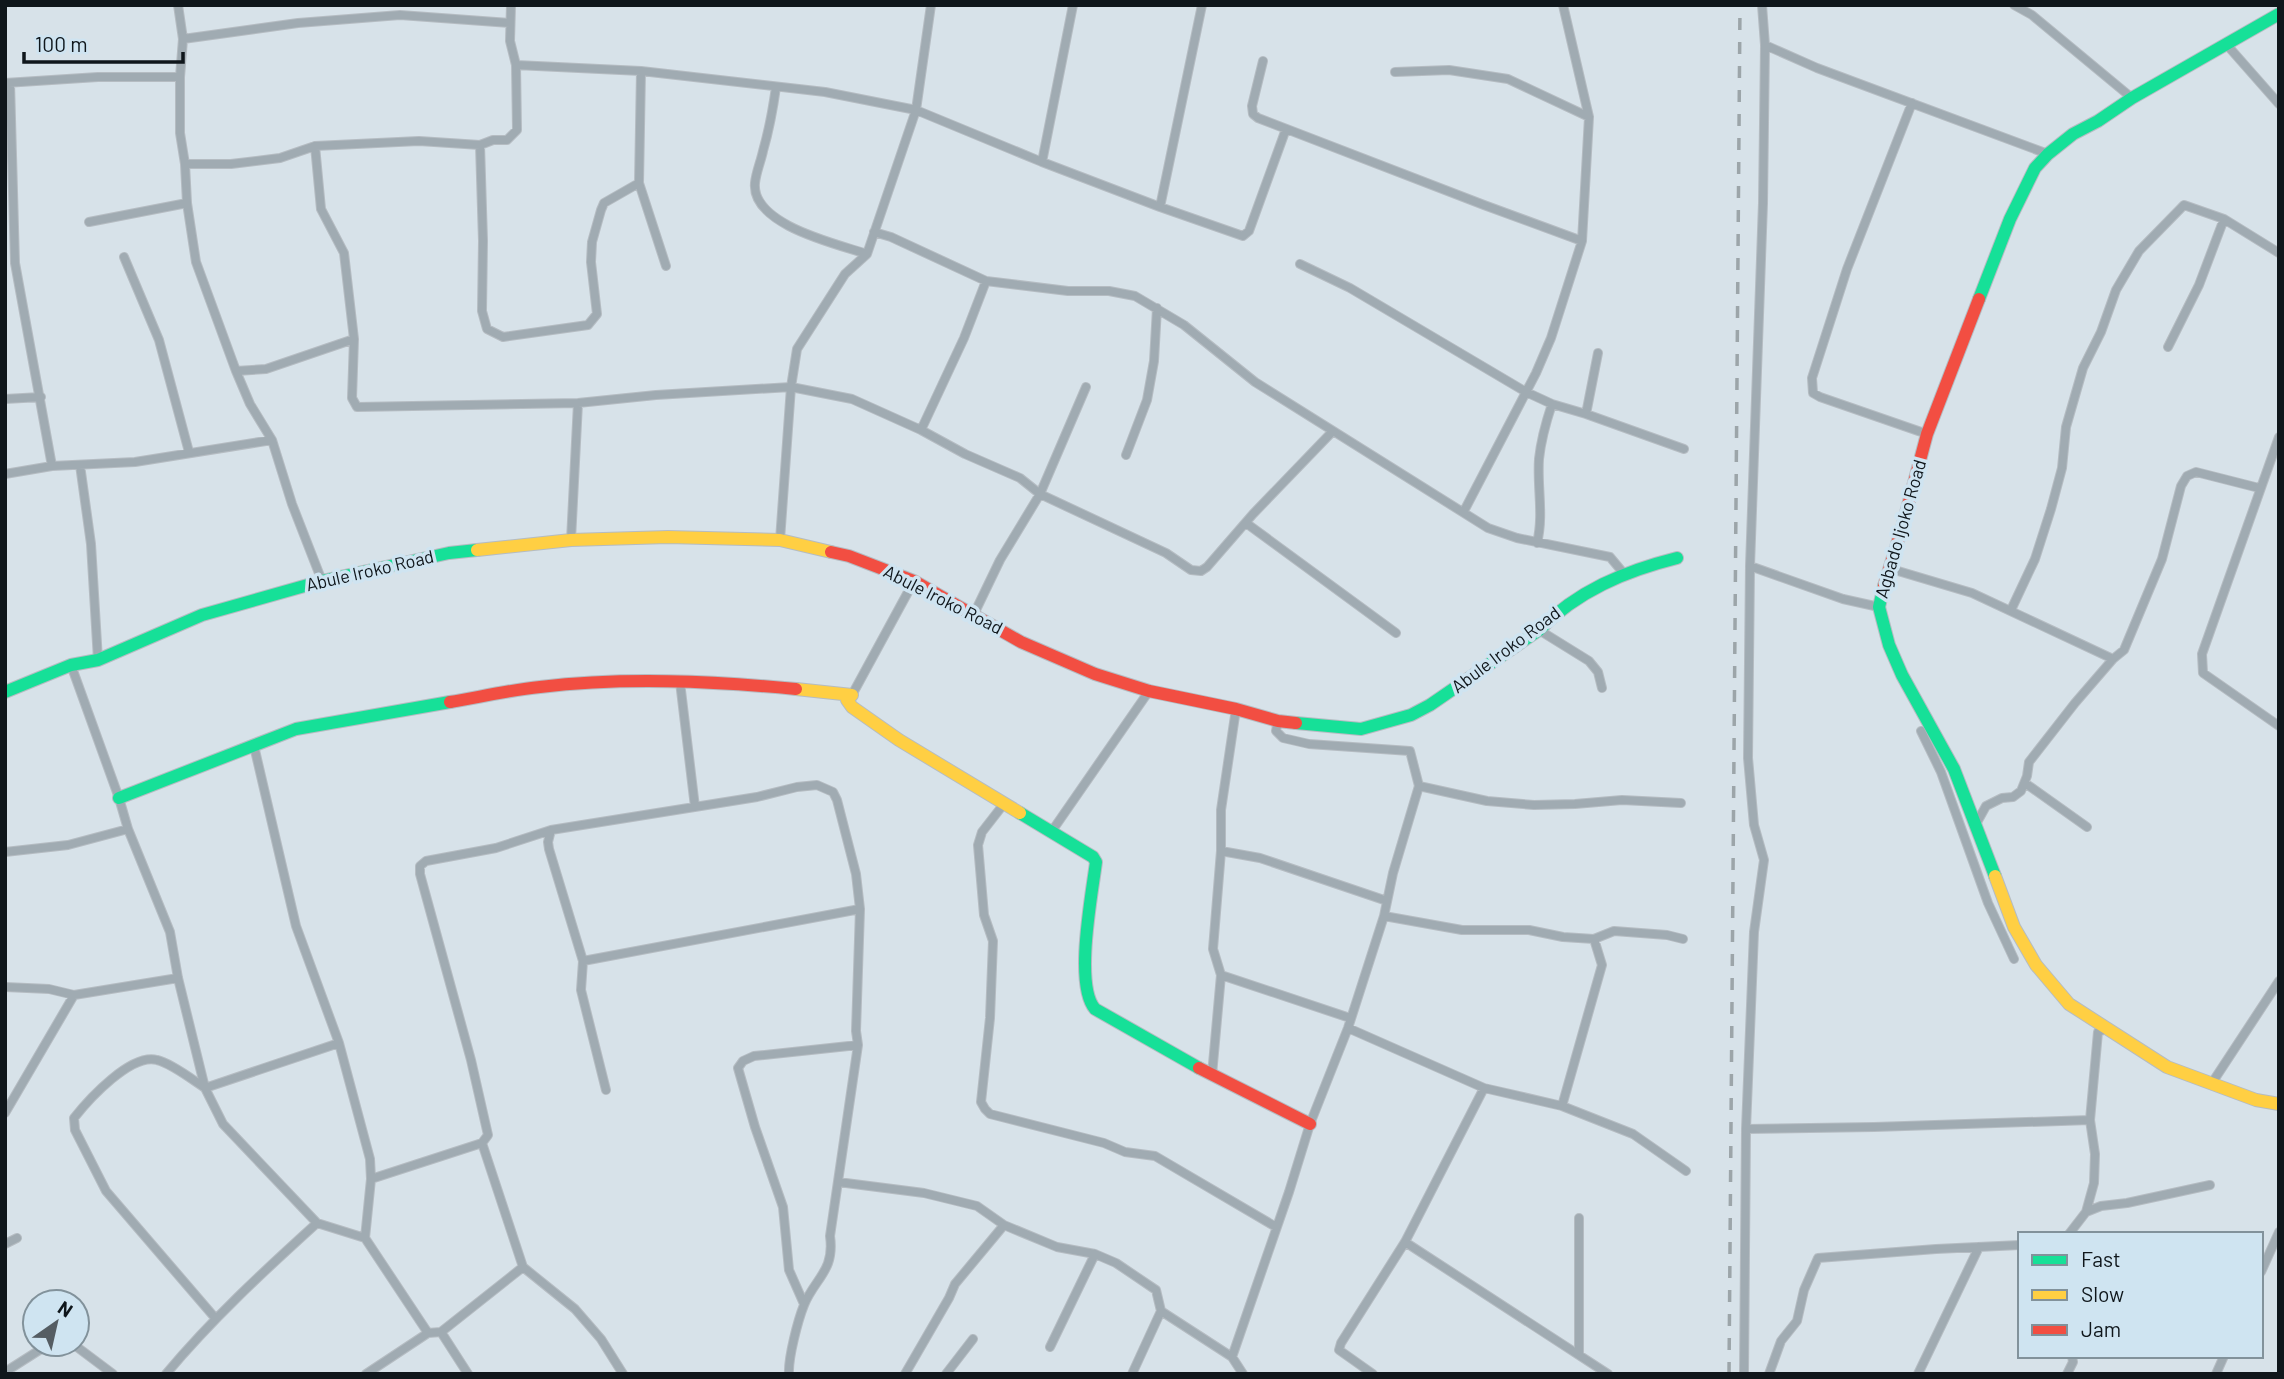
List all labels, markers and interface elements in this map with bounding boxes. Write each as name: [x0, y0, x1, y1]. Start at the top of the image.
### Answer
scale bar: [24, 21, 184, 65]
text: 100 m: [35, 31, 88, 56]
street label: Agbado Ijoko Road: [1870, 457, 1930, 601]
street label: Abule Iroko Road: [304, 545, 436, 595]
street label: Abule Iroko Road: [880, 560, 1007, 639]
street label: Abule Iroko Road: [1447, 601, 1564, 697]
legend: [2018, 1232, 2263, 1358]
text: Fast: [2081, 1246, 2121, 1271]
text: Slow: [2081, 1281, 2124, 1306]
north arrow: [21, 1288, 91, 1358]
text: N: [54, 1295, 77, 1322]
text: Jam: [2081, 1316, 2121, 1341]

